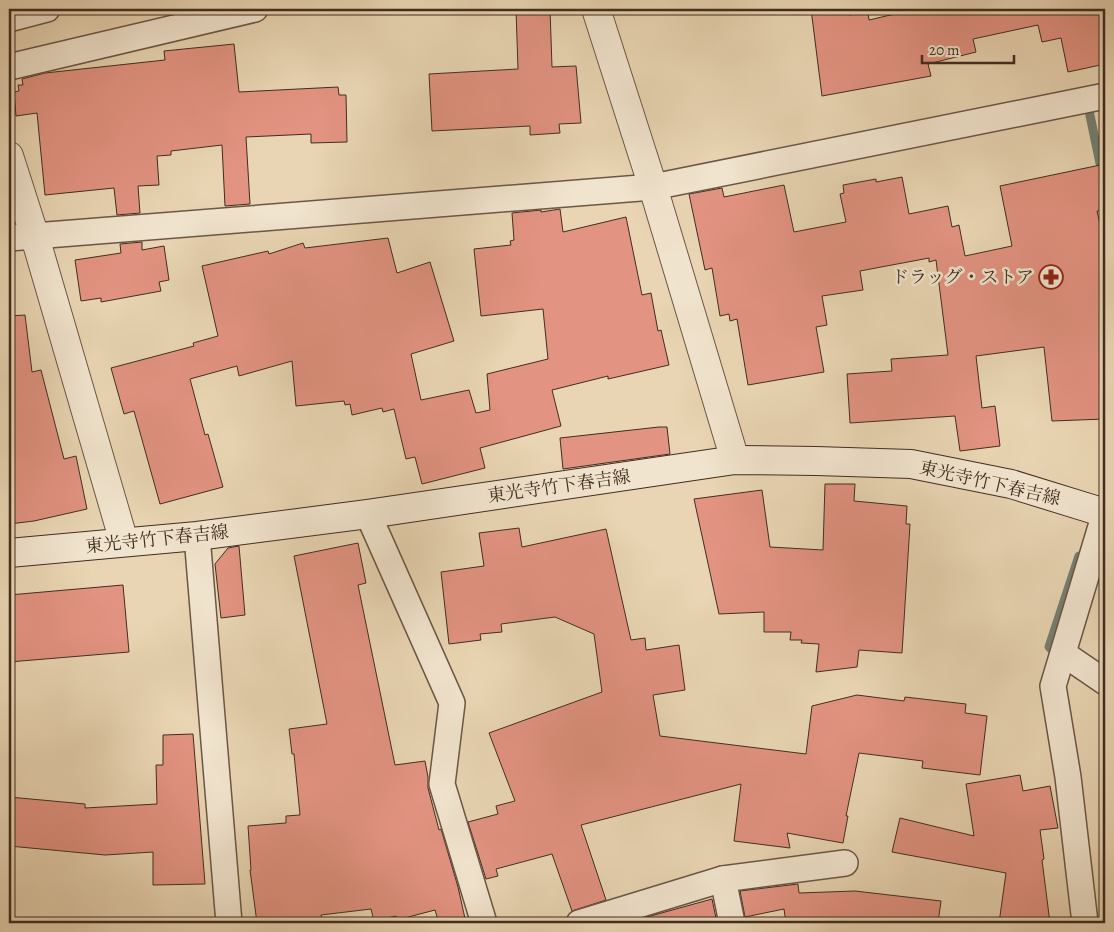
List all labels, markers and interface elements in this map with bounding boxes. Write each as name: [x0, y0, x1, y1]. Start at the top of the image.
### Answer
scale bar: [922, 32, 1014, 64]
text: 20 m: [929, 40, 960, 60]
pharmacy icon: ドラッグ・ストア: [1038, 264, 1064, 290]
place label: ドラッグ・ストア: [891, 265, 1034, 289]
street label: 東光寺竹下春吉線: [917, 455, 1063, 511]
street label: 東光寺竹下春吉線: [486, 464, 632, 508]
street label: 東光寺竹下春吉線: [84, 520, 230, 558]

